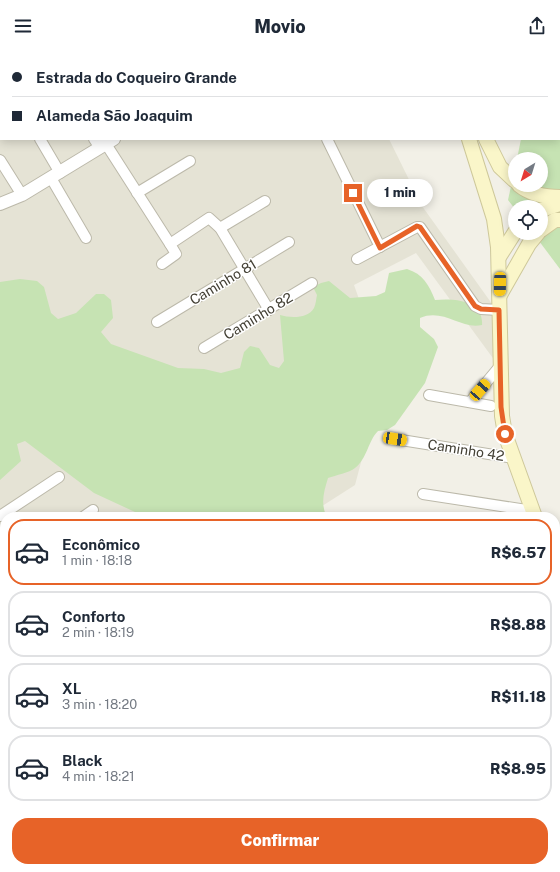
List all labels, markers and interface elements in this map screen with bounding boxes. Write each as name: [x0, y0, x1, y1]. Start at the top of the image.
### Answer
icon: menu: [12, 15, 34, 37]
icon: share: [526, 15, 548, 37]
text: Movio: [254, 16, 306, 37]
text: Estrada do Coqueiro Grande: [36, 69, 237, 86]
text: Alameda São Joaquim: [36, 107, 193, 124]
north arrow: [508, 152, 548, 192]
map controls: [508, 152, 548, 240]
callout: 1 min: [367, 179, 433, 207]
route end: [344, 184, 362, 202]
text: 1 min: [384, 185, 416, 200]
button: locate: [508, 200, 548, 240]
street label: Caminho 81: [187, 256, 259, 308]
car: [494, 272, 506, 296]
street label: Caminho 82: [221, 289, 295, 343]
car: [468, 377, 492, 403]
route start: [496, 425, 514, 443]
car: [382, 431, 408, 447]
street label: Caminho 42: [426, 436, 506, 464]
icon: car: [14, 534, 50, 570]
text: Econômico: [62, 536, 140, 553]
text: R$6.57: [491, 544, 546, 561]
text: 1 min · 18:18: [62, 553, 132, 568]
icon: car: [14, 606, 50, 642]
text: Conforto: [62, 608, 125, 625]
text: R$8.88: [490, 616, 546, 633]
text: 2 min · 18:19: [62, 625, 134, 640]
icon: car: [14, 678, 50, 714]
text: XL: [62, 680, 81, 697]
text: R$11.18: [491, 688, 546, 705]
text: 3 min · 18:20: [62, 697, 137, 712]
icon: car: [14, 750, 50, 786]
text: Black: [62, 752, 102, 769]
text: R$8.95: [490, 760, 546, 777]
text: 4 min · 18:21: [62, 769, 135, 784]
button: Confirmar: [12, 818, 548, 864]

